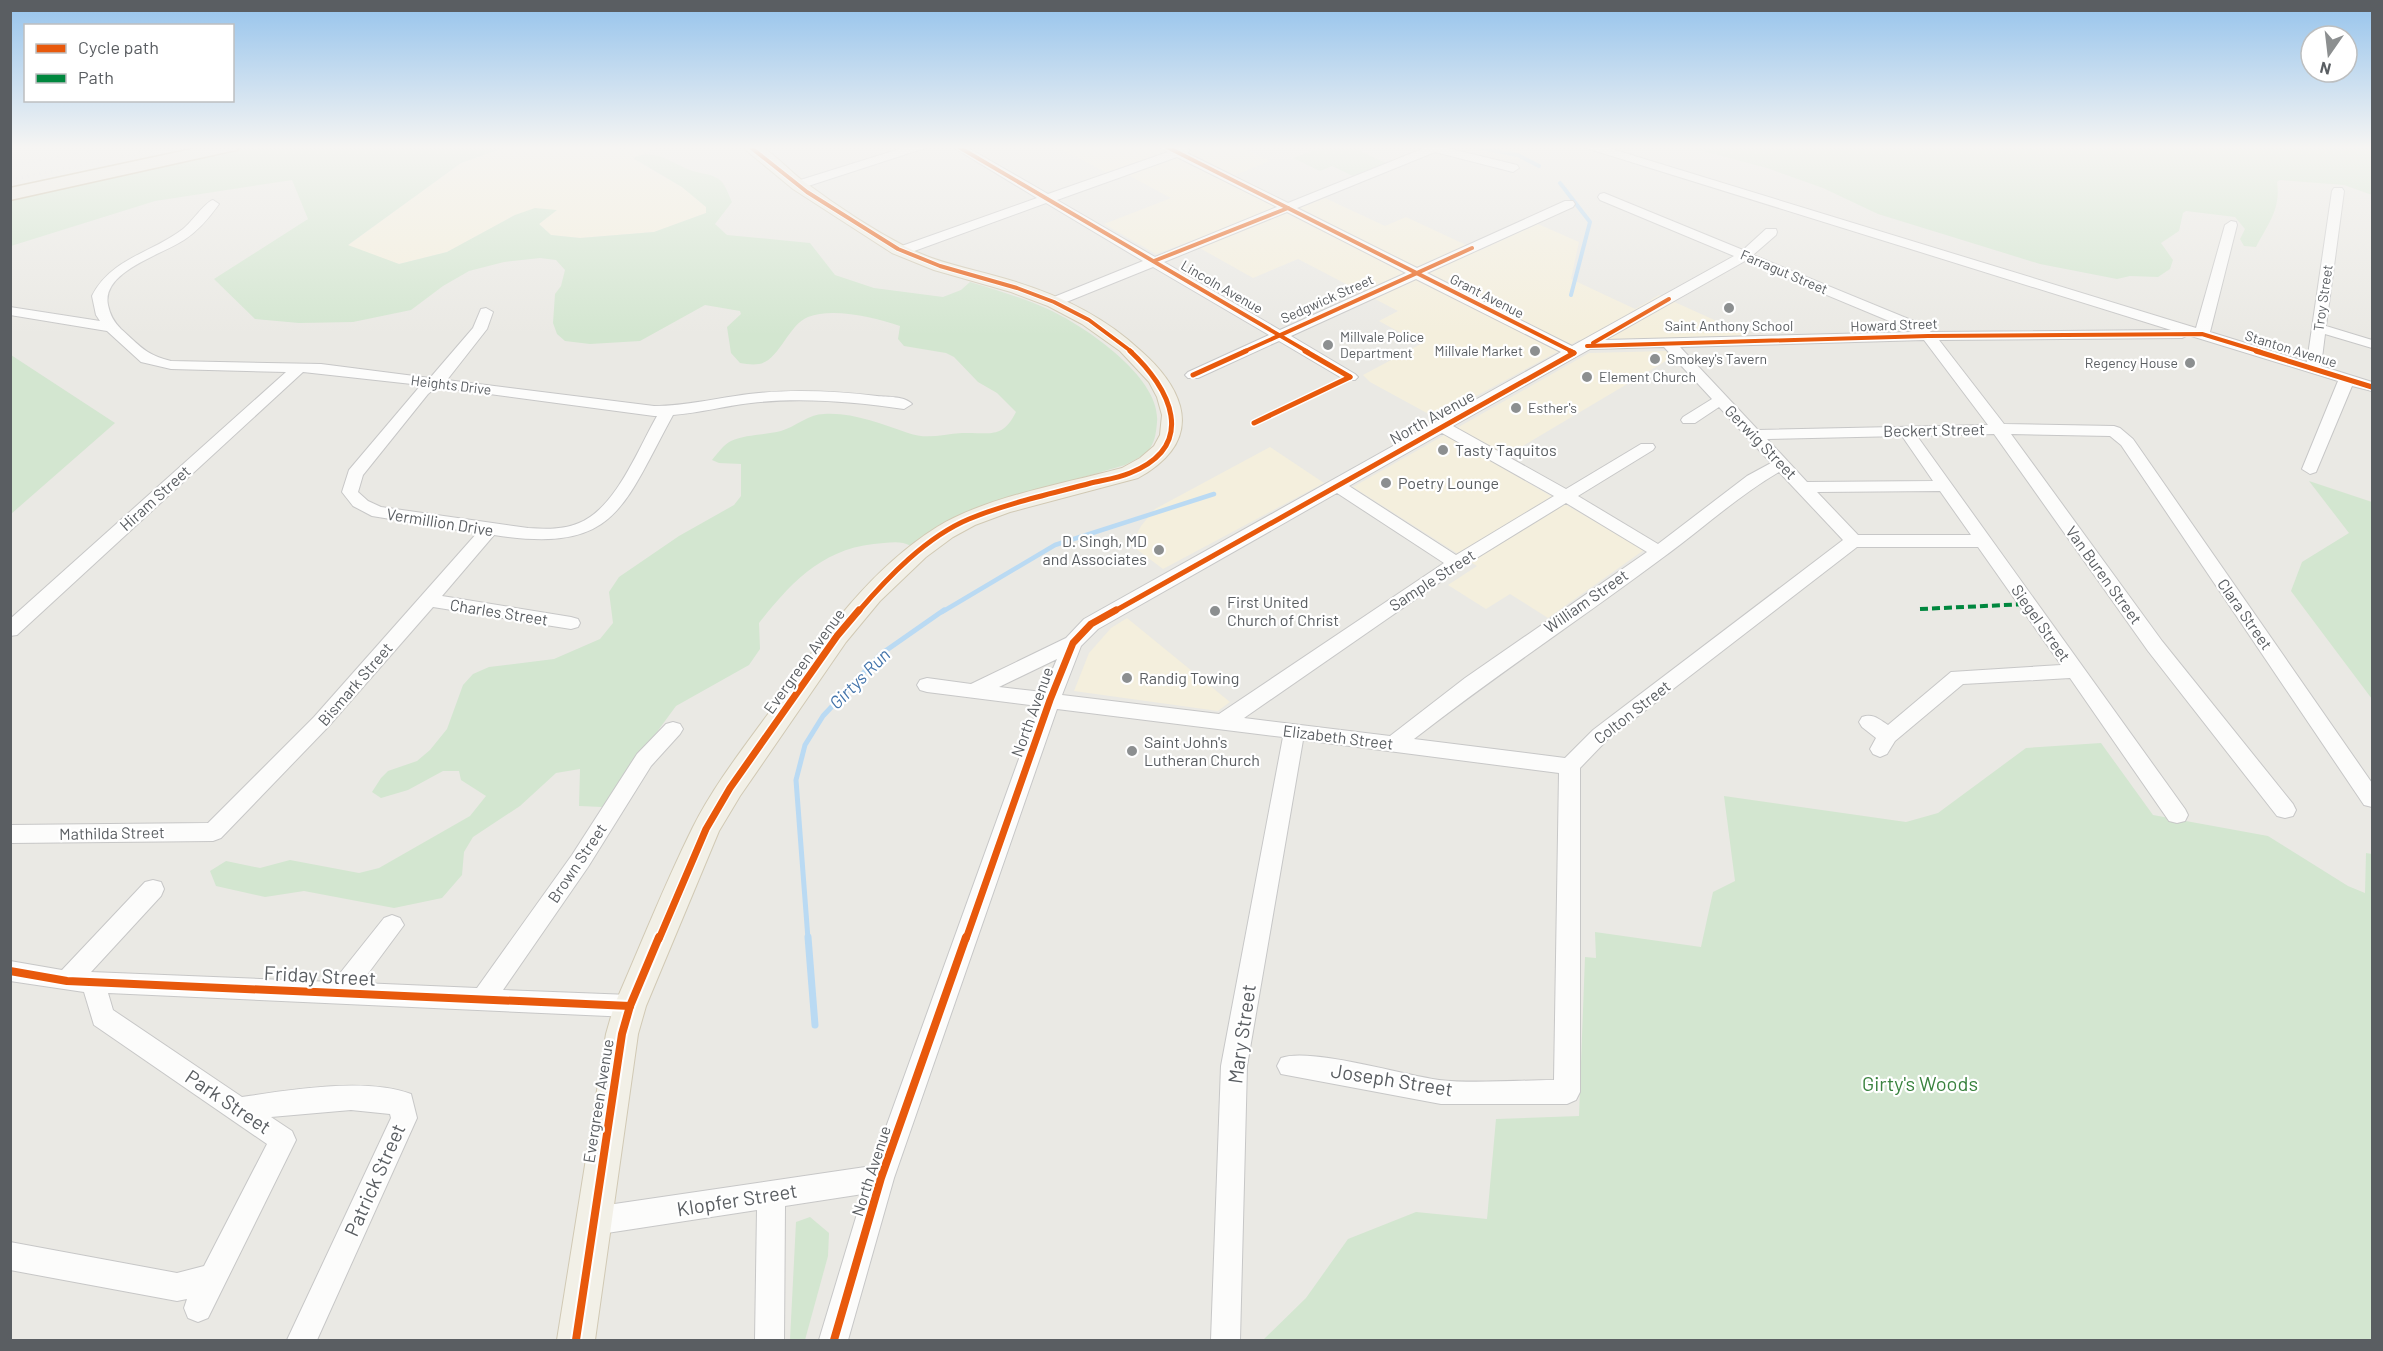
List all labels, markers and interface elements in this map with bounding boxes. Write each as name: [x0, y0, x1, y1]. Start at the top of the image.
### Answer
legend: [24, 24, 234, 102]
north arrow: [2299, 24, 2359, 84]
text: Cycle path: [78, 36, 159, 58]
text: N: [2318, 59, 2333, 80]
text: Path: [78, 66, 114, 88]
street label: Farragut Street: [1738, 246, 1830, 298]
street label: Lincoln Avenue: [1178, 256, 1266, 317]
street label: Troy Street: [2309, 264, 2336, 332]
street label: Sedgwick Street: [1278, 270, 1376, 327]
street label: Grant Avenue: [1447, 270, 1527, 321]
marker: Saint Anthony School: [1722, 301, 1736, 315]
street label: Howard Street: [1850, 314, 1938, 335]
place label: Saint Anthony School: [1665, 317, 1793, 334]
street label: Stanton Avenue: [2243, 326, 2339, 371]
place label: Millvale Police Department: [1340, 328, 1424, 361]
marker: Millvale Police Department: [1321, 338, 1335, 352]
place label: Millvale Market: [1434, 342, 1523, 359]
marker: Millvale Market: [1528, 344, 1542, 358]
place label: Smokey's Tavern: [1667, 350, 1767, 367]
marker: Smokey's Tavern: [1648, 352, 1662, 366]
place label: Regency House: [2085, 354, 2178, 371]
marker: Regency House: [2183, 356, 2197, 370]
place label: Element Church: [1599, 368, 1696, 385]
marker: Element Church: [1580, 370, 1594, 384]
street label: Heights Drive: [410, 371, 492, 398]
street label: North Avenue: [1386, 385, 1478, 448]
place label: Esther's: [1528, 399, 1577, 416]
marker: Esther's: [1509, 401, 1523, 415]
street label: Gerwig Street: [1721, 401, 1801, 483]
street label: Beckert Street: [1883, 419, 1985, 440]
place label: Tasty Taquitos: [1455, 440, 1557, 459]
marker: Tasty Taquitos: [1436, 443, 1450, 457]
street label: Hiram Street: [115, 461, 194, 534]
place label: Poetry Lounge: [1398, 473, 1499, 492]
marker: Poetry Lounge: [1379, 476, 1393, 490]
street label: Vermillion Drive: [385, 504, 495, 539]
street label: Van Buren Street: [2062, 522, 2146, 628]
place label: D. Singh, MD and Associates: [1043, 531, 1147, 568]
marker: D. Singh, MD and Associates: [1152, 543, 1166, 557]
street label: Sample Street: [1385, 545, 1478, 614]
street label: William Street: [1540, 565, 1631, 636]
street label: Clara Street: [2214, 575, 2277, 653]
street label: Siegel Street: [2008, 581, 2075, 665]
place label: First United Church of Christ: [1227, 592, 1339, 629]
street label: Charles Street: [449, 594, 549, 629]
street label: Evergreen Avenue: [759, 604, 848, 717]
marker: First United Church of Christ: [1208, 604, 1222, 618]
street label: Bismark Street: [313, 638, 396, 729]
water label: Girtys Run: [824, 643, 894, 713]
street label: North Avenue: [1007, 664, 1057, 759]
place label: Randig Towing: [1139, 668, 1239, 687]
marker: Randig Towing: [1120, 671, 1134, 685]
street label: Colton Street: [1590, 676, 1674, 747]
street label: Elizabeth Street: [1282, 720, 1394, 753]
place label: Saint John's Lutheran Church: [1144, 732, 1260, 769]
marker: Saint John's Lutheran Church: [1125, 744, 1139, 758]
street label: Brown Street: [543, 820, 610, 906]
street label: Mathilda Street: [59, 822, 165, 843]
street label: Friday Street: [263, 960, 377, 990]
street label: Mary Street: [1222, 983, 1260, 1085]
street label: Evergreen Avenue: [578, 1038, 617, 1164]
street label: Joseph Street: [1329, 1058, 1455, 1100]
street label: Park Street: [181, 1064, 276, 1138]
park label: Girty's Woods: [1862, 1071, 1978, 1095]
street label: Patrick Street: [339, 1120, 410, 1240]
street label: North Avenue: [847, 1123, 894, 1219]
street label: Klopfer Street: [675, 1178, 799, 1220]

